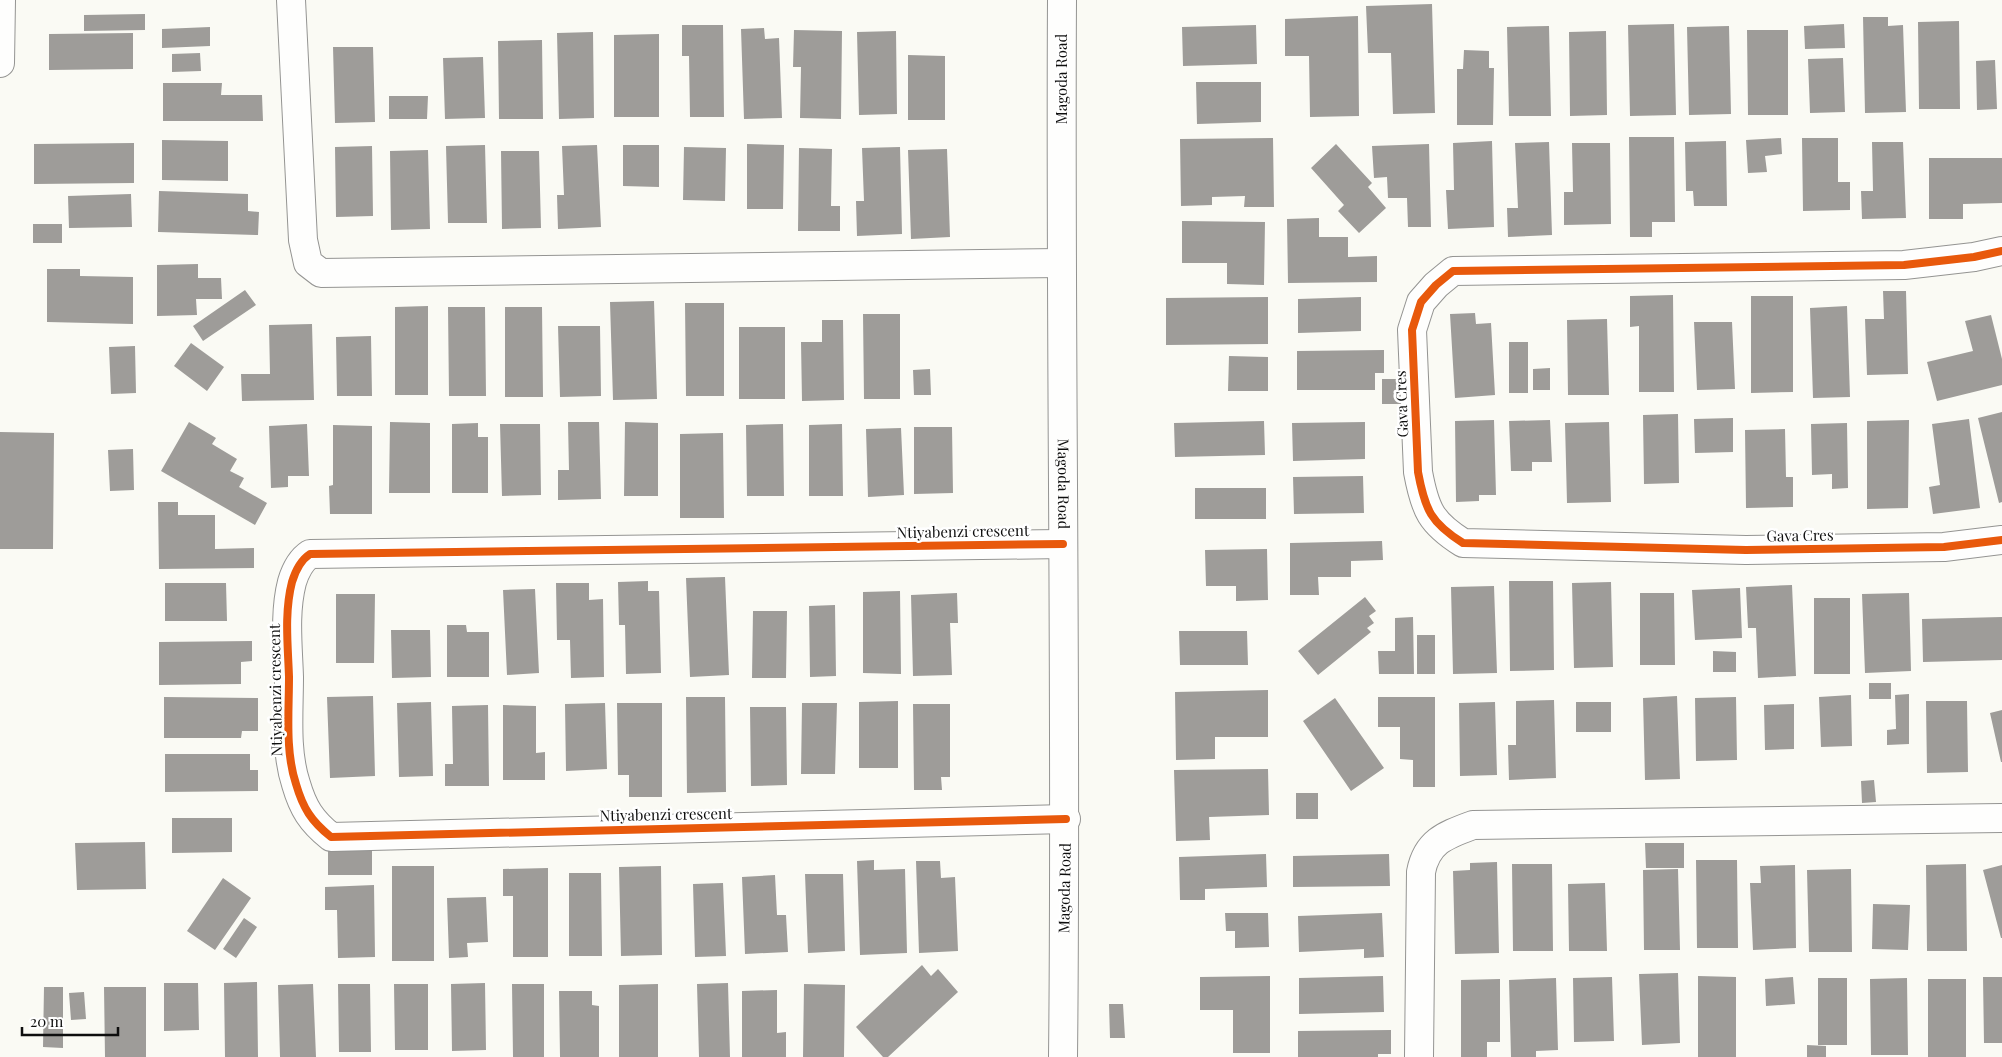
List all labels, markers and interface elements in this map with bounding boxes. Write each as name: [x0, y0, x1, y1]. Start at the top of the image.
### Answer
street label: Magoda Road: [1051, 34, 1071, 124]
street label: Gava Cres: [1390, 370, 1412, 438]
street label: Magoda Road: [1054, 439, 1074, 530]
street label: Ntiyabenzi crescent: [897, 520, 1030, 542]
street label: Gava Cres: [1766, 524, 1834, 546]
street label: Ntiyabenzi crescent: [264, 623, 286, 756]
street label: Ntiyabenzi crescent: [600, 803, 733, 825]
street label: Magoda Road: [1053, 842, 1075, 933]
scale bar: [22, 1004, 119, 1036]
text: 20 m: [30, 1011, 64, 1031]

